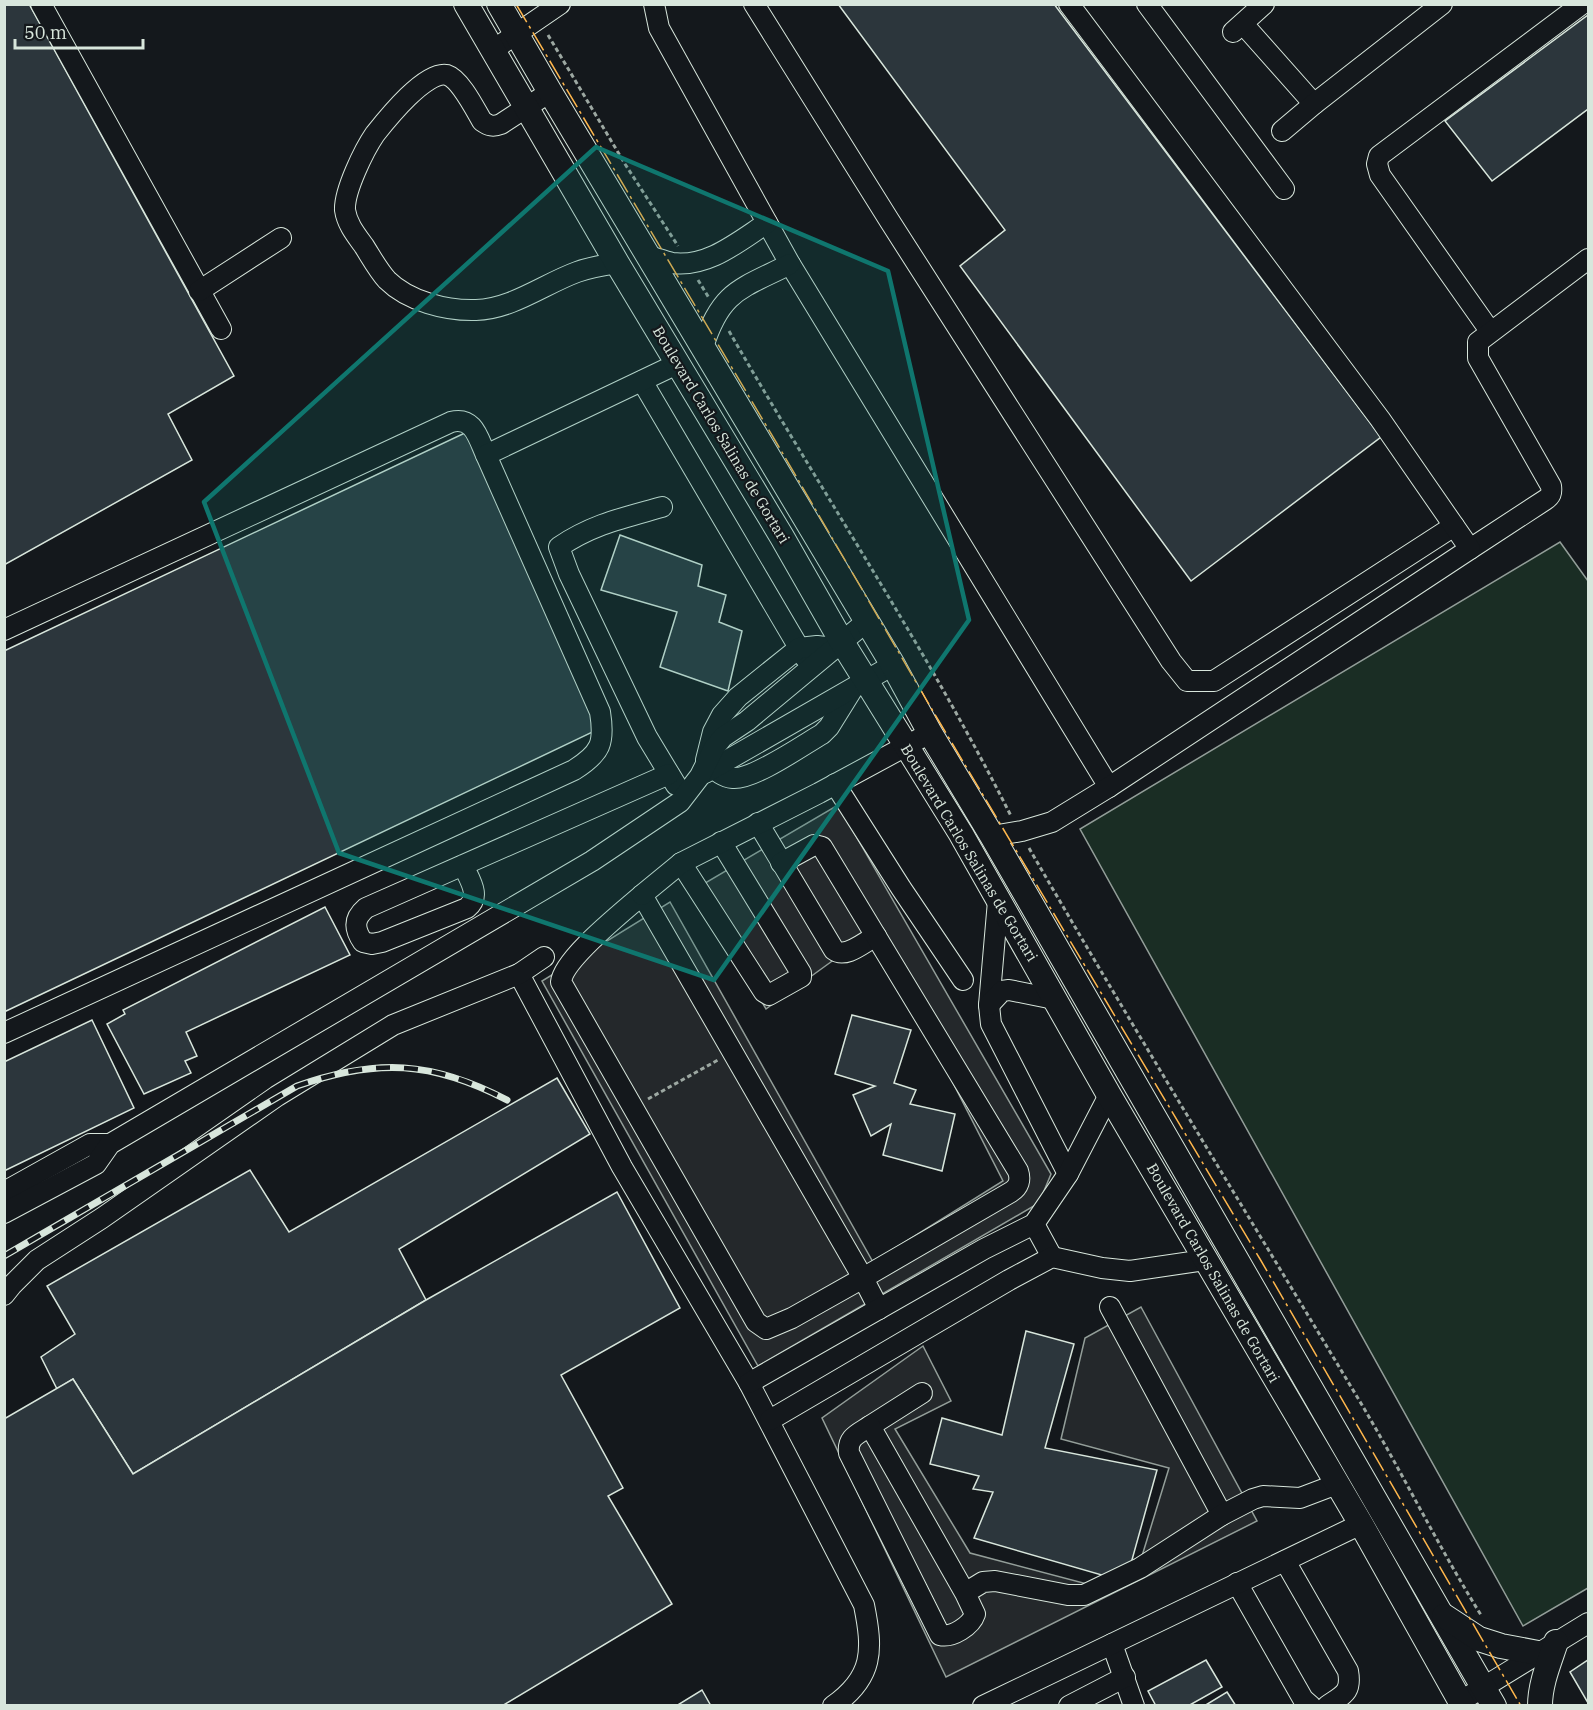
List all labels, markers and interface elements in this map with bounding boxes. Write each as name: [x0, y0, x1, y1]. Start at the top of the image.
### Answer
scale bar: [15, 12, 142, 50]
text: 50 m: [24, 21, 67, 44]
street label: Boulevard Carlos Salinas de Gortari: [649, 323, 794, 547]
street label: Boulevard Carlos Salinas de Gortari: [897, 741, 1042, 965]
street label: Boulevard Carlos Salinas de Gortari: [1143, 1160, 1284, 1386]

